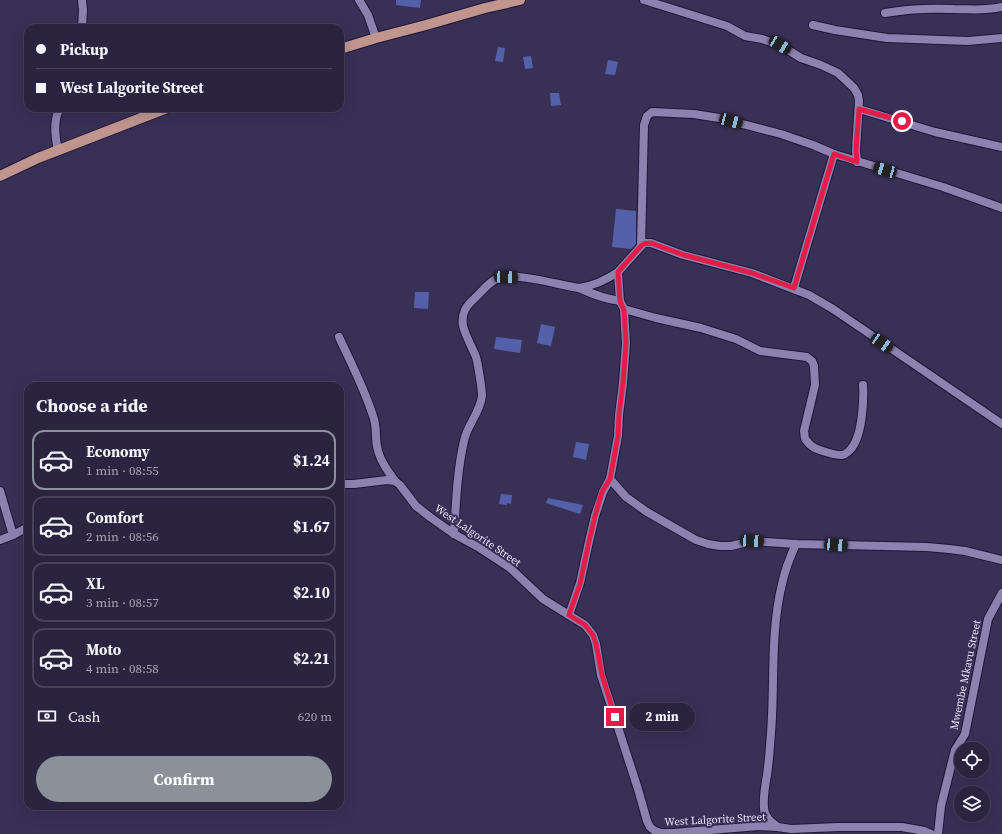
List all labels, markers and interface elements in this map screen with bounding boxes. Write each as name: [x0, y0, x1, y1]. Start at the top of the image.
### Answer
car: [767, 34, 793, 56]
text: Pickup: [60, 39, 108, 60]
text: West Lalgorite Street: [60, 77, 204, 98]
car: [718, 112, 744, 130]
route start: [893, 112, 911, 130]
car: [872, 161, 898, 179]
car: [494, 271, 518, 283]
car: [869, 331, 895, 355]
text: Choose a ride: [36, 393, 148, 418]
text: Economy: [86, 441, 150, 462]
icon: car: [38, 442, 74, 478]
text: $1.24: [293, 450, 330, 471]
text: 1 min · 08:55: [86, 462, 159, 479]
street label: West Lalgorite Street: [431, 501, 524, 570]
text: Comfort: [86, 507, 144, 528]
icon: car: [38, 508, 74, 544]
text: $1.67: [293, 516, 330, 537]
text: 2 min · 08:56: [86, 528, 159, 545]
car: [740, 534, 764, 548]
car: [824, 538, 848, 552]
text: XL: [86, 573, 105, 594]
icon: car: [38, 574, 74, 610]
text: $2.10: [293, 582, 330, 603]
text: 3 min · 08:57: [86, 594, 159, 611]
street label: Mwembe Mkavu Street: [947, 618, 985, 731]
text: Moto: [86, 639, 121, 660]
icon: car: [38, 640, 74, 676]
text: $2.21: [293, 648, 330, 669]
text: 4 min · 08:58: [86, 660, 159, 677]
callout: 2 min: [629, 703, 695, 731]
icon: cash: [36, 705, 58, 727]
text: Cash: [68, 706, 100, 727]
text: 620 m: [298, 708, 332, 725]
route end: [606, 708, 624, 726]
text: 2 min: [645, 708, 679, 725]
map controls: [954, 742, 990, 822]
button: locate: [954, 742, 990, 778]
button: Confirm: [36, 756, 332, 802]
button: layers: [954, 786, 990, 822]
street label: West Lalgorite Street: [664, 809, 766, 830]

